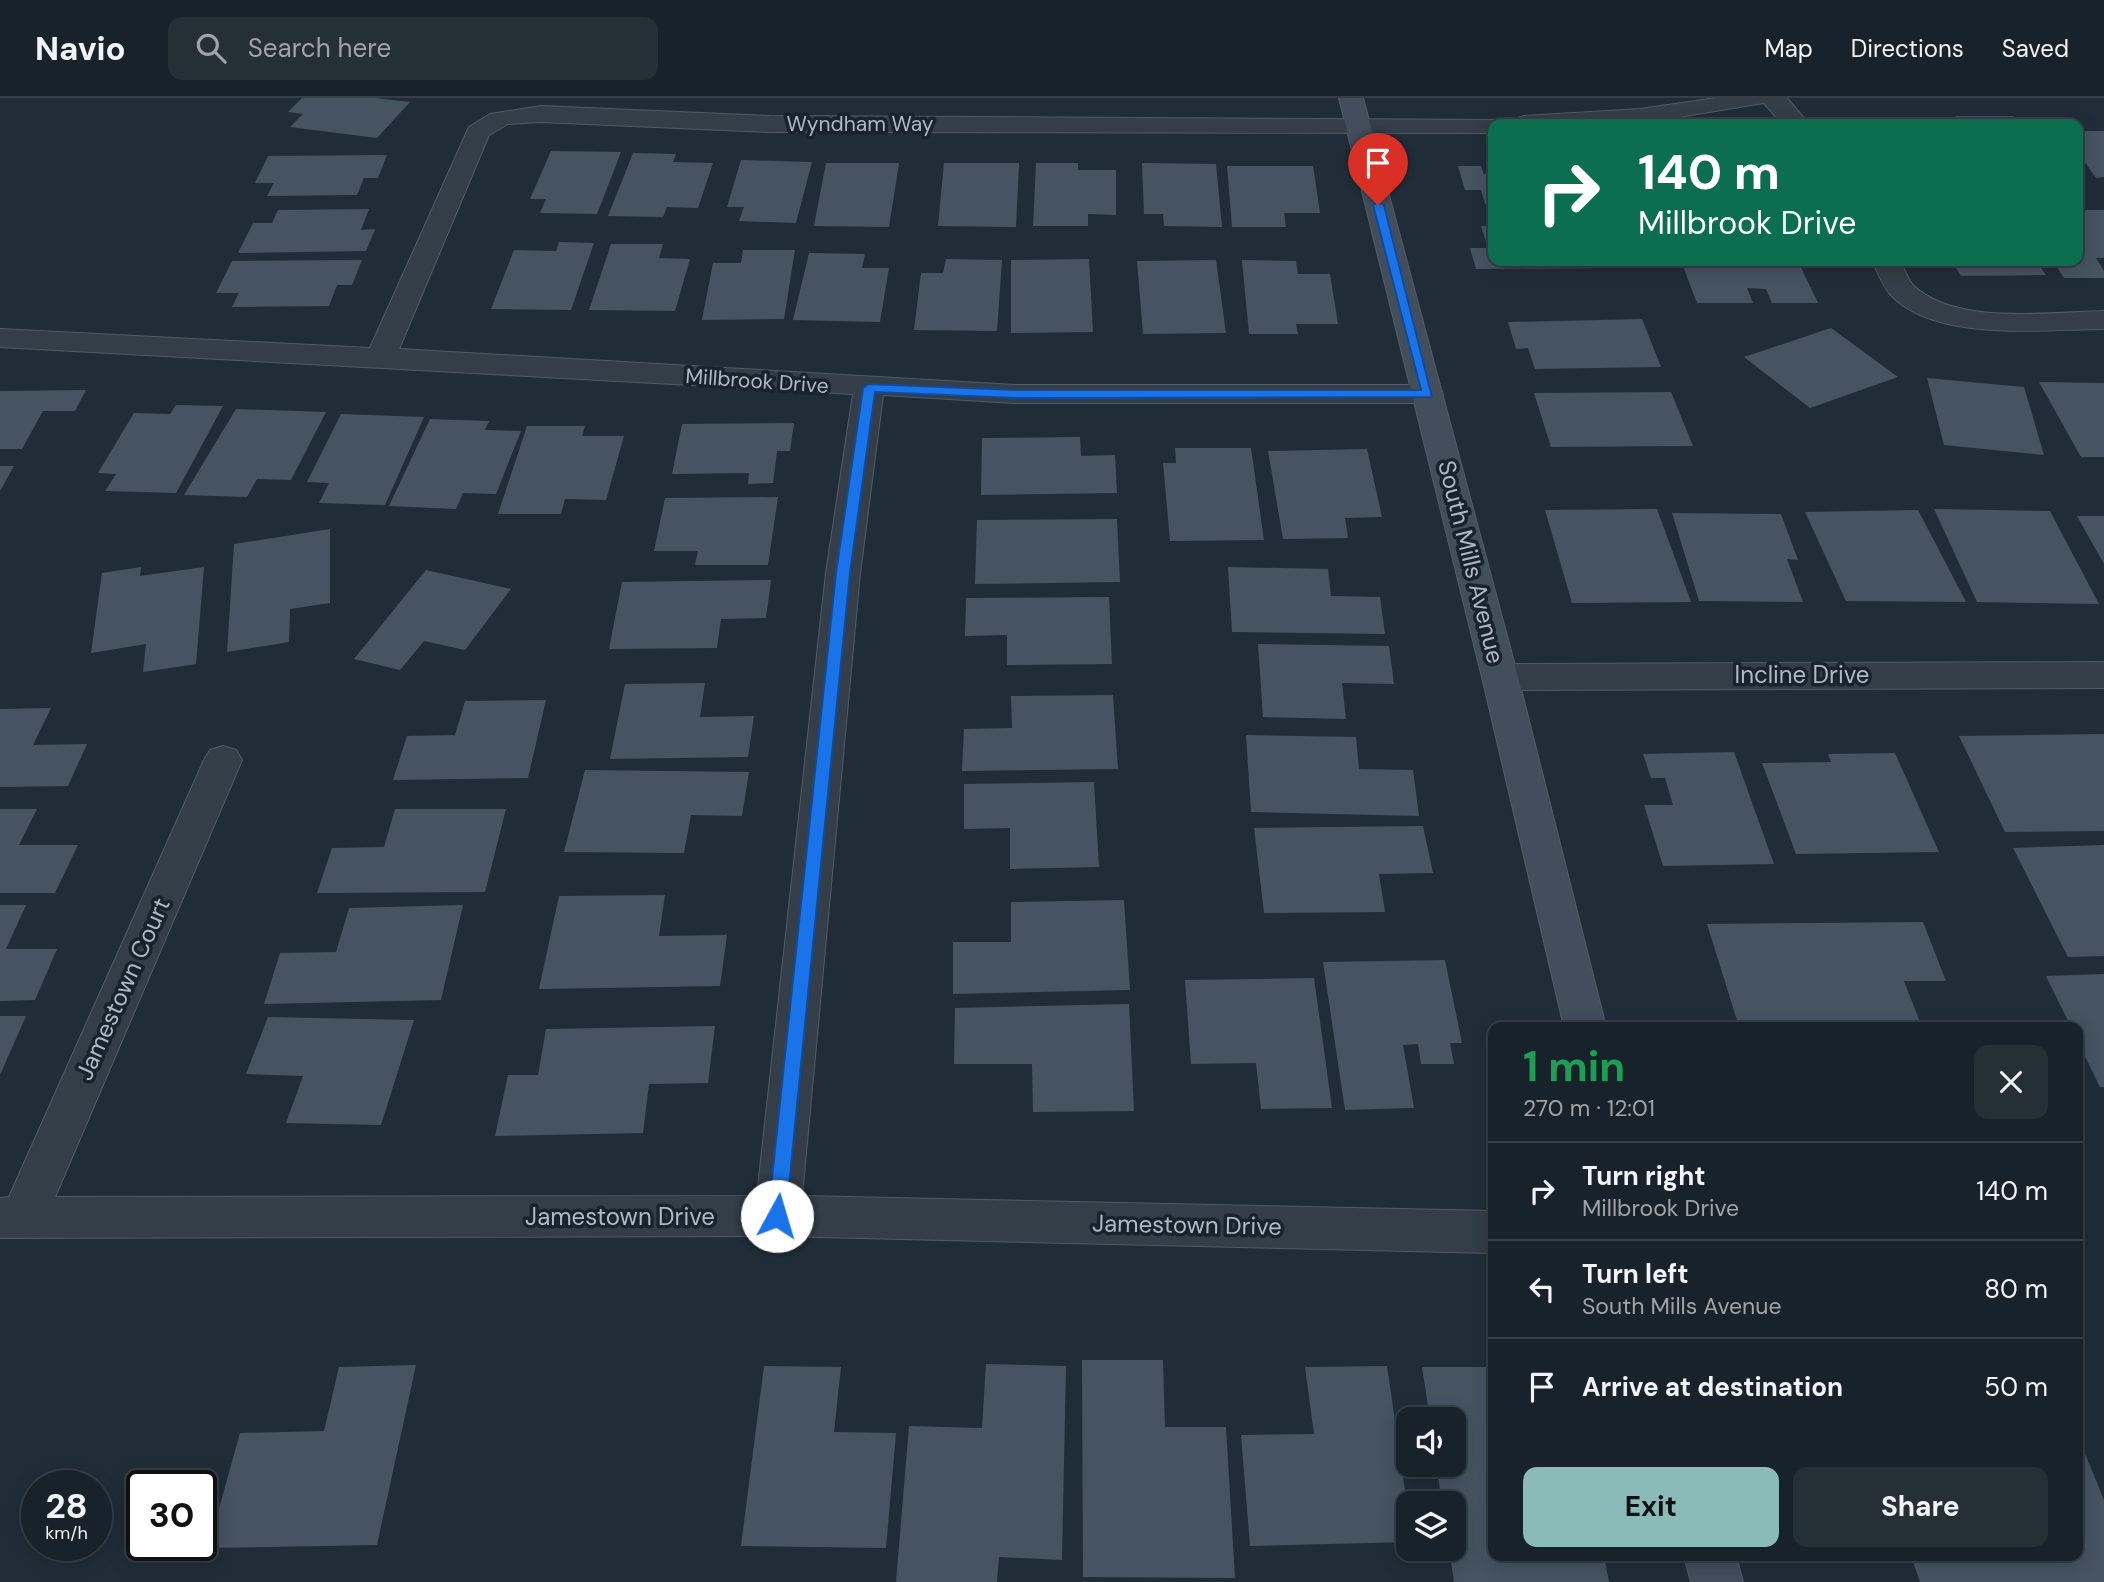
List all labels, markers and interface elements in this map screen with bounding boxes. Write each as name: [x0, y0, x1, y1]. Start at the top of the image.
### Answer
search box: [168, 17, 658, 80]
text: Navio: [35, 27, 126, 70]
icon: search: [192, 29, 230, 67]
text: Search here: [248, 31, 391, 65]
text: Map: [1765, 33, 1813, 64]
text: Directions: [1851, 33, 1964, 64]
text: Saved: [2002, 33, 2069, 64]
street label: Wyndham Way: [786, 110, 934, 138]
pin: [1348, 133, 1408, 205]
text: 140 m: [1638, 140, 1780, 204]
icon: arrive: [1359, 144, 1397, 182]
icon: right: [1523, 147, 1614, 238]
text: Millbrook Drive: [1638, 202, 1857, 244]
street label: Millbrook Drive: [685, 362, 830, 400]
street label: South Mills Avenue: [1431, 457, 1512, 667]
street label: Incline Drive: [1735, 659, 1869, 690]
street label: Jamestown Court: [68, 893, 177, 1085]
text: 1 min: [1523, 1039, 1625, 1094]
button: close: [1974, 1045, 2048, 1119]
text: 270 m · 12:01: [1523, 1093, 1655, 1123]
text: Turn right: [1582, 1159, 1706, 1193]
icon: right: [1523, 1172, 1561, 1210]
text: 140 m: [1976, 1174, 2048, 1208]
position arrow: [740, 1179, 814, 1253]
text: Millbrook Drive: [1582, 1193, 1739, 1223]
street label: Jamestown Drive: [525, 1201, 715, 1232]
street label: Jamestown Drive: [1092, 1207, 1282, 1242]
text: Turn left: [1582, 1257, 1689, 1291]
icon: left: [1523, 1270, 1561, 1308]
text: 80 m: [1984, 1272, 2048, 1306]
text: South Mills Avenue: [1582, 1291, 1781, 1321]
icon: arrive: [1523, 1368, 1561, 1406]
text: Arrive at destination: [1582, 1370, 1843, 1404]
text: 50 m: [1984, 1370, 2048, 1404]
map controls: [1396, 1407, 1466, 1561]
button: sound: [1396, 1407, 1466, 1477]
button: Exit: [1523, 1467, 1779, 1547]
button: Share: [1793, 1467, 2048, 1547]
speed limit sign: 30: [126, 1470, 217, 1561]
text: 28: [45, 1483, 88, 1529]
button: layers: [1396, 1491, 1466, 1561]
text: km/h: [45, 1521, 88, 1545]

